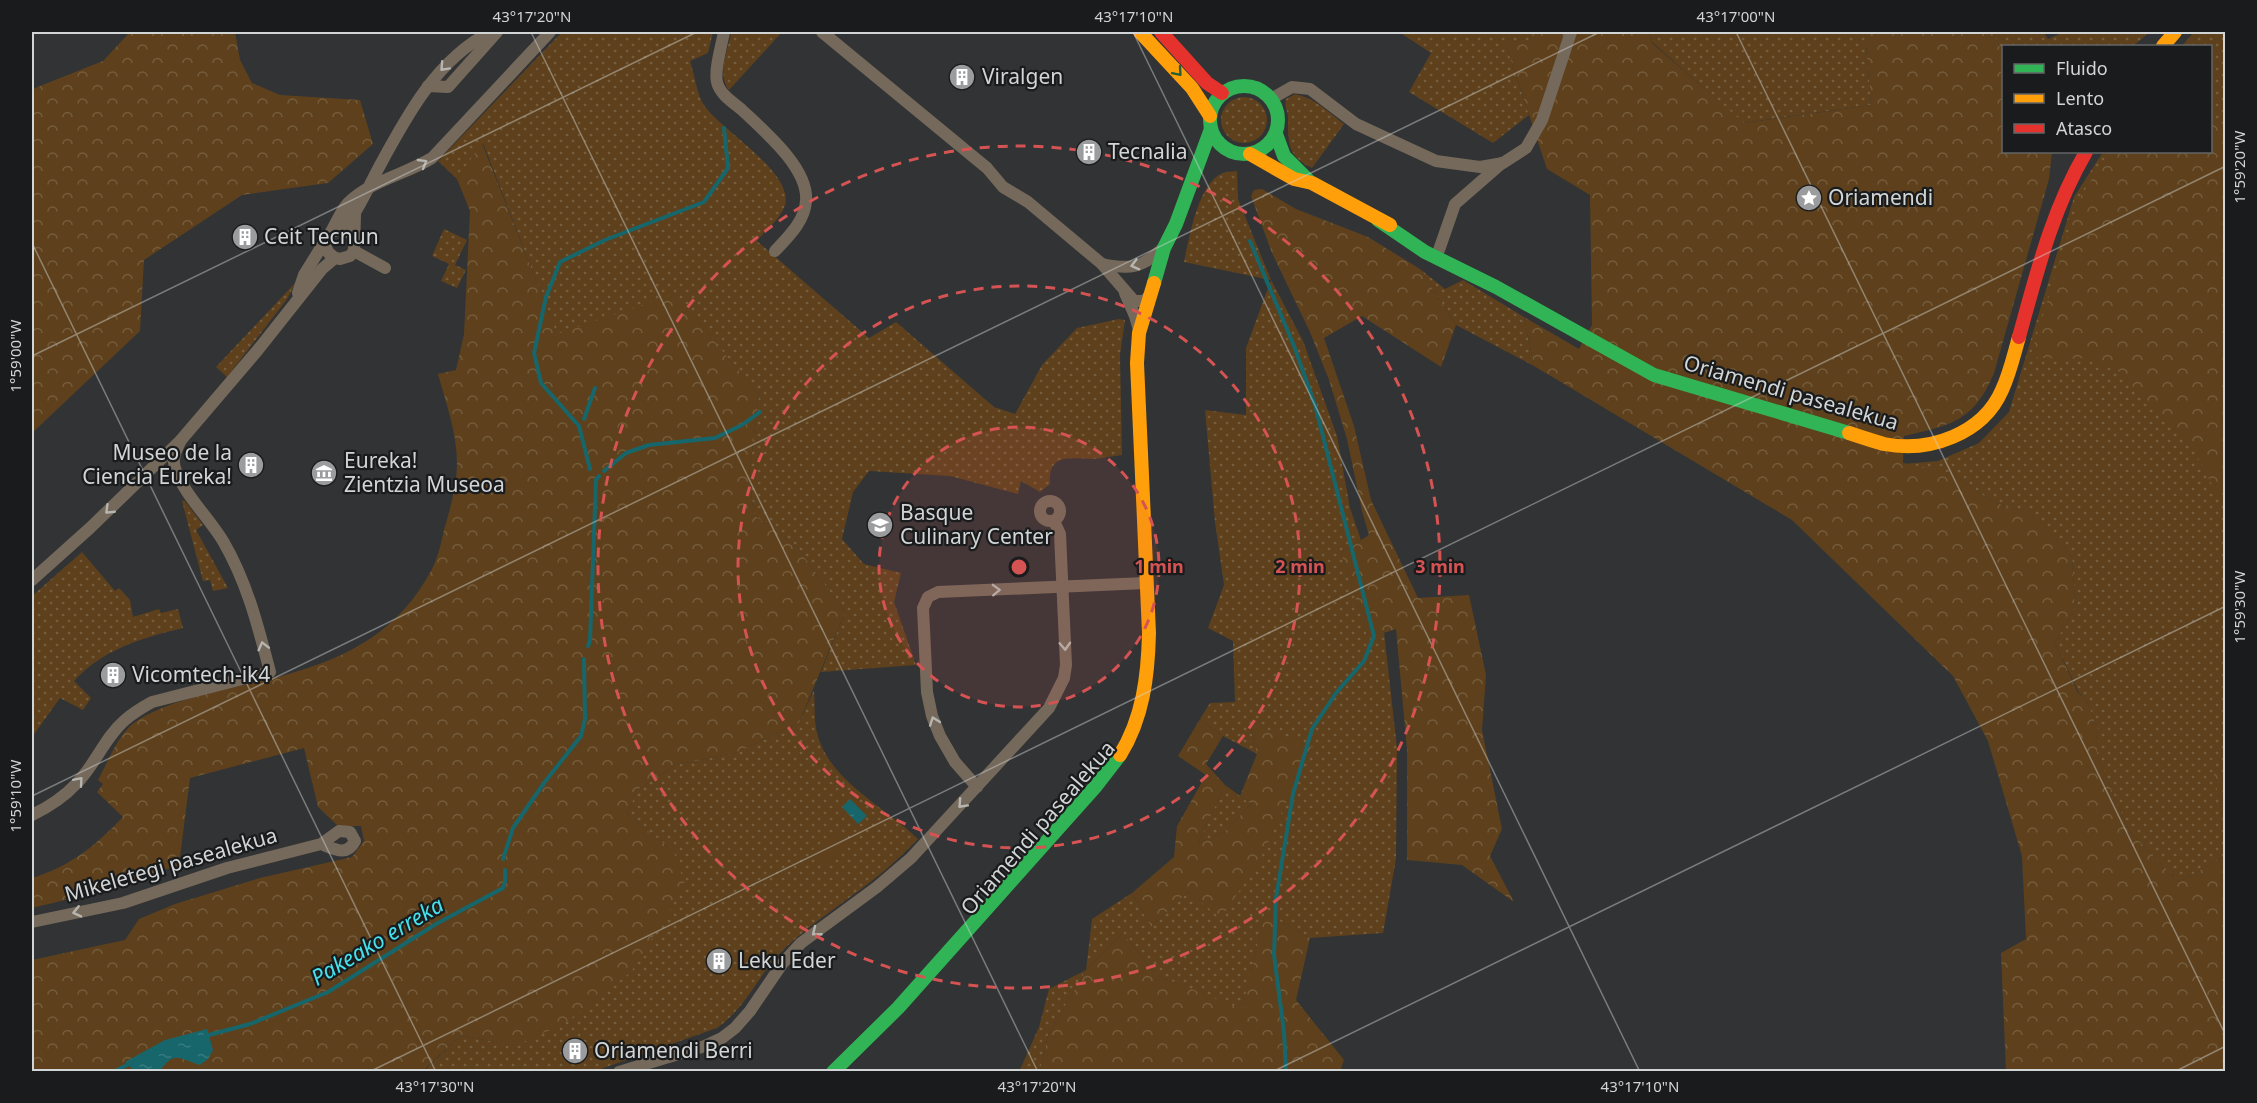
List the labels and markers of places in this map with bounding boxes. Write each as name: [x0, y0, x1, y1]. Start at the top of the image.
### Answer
building icon: Viralgen: [947, 62, 977, 92]
place label: Viralgen: [982, 62, 1063, 90]
building icon: Tecnalia: [1074, 137, 1104, 167]
place label: Tecnalia: [1108, 137, 1188, 165]
place icon: Oriamendi: [1794, 183, 1824, 213]
place label: Oriamendi: [1828, 183, 1933, 211]
building icon: Ceit Tecnun: [230, 222, 260, 252]
place label: Ceit Tecnun: [264, 222, 379, 250]
place label: Museo de la Ciencia Eureka!: [82, 438, 232, 490]
place label: Eureka! Zientzia Museoa: [344, 446, 505, 498]
building icon: Museo de la Ciencia Eureka!: [236, 450, 266, 480]
museum icon: Eureka! Zientzia Museoa: [309, 458, 339, 488]
place label: Basque Culinary Center: [900, 498, 1053, 550]
school or university icon: Basque Culinary Center: [865, 510, 895, 540]
centre of rings: [1009, 557, 1029, 577]
building icon: Vicomtech-ik4: [98, 660, 128, 690]
place label: Vicomtech-ik4: [132, 660, 270, 688]
building icon: Leku Eder: [704, 946, 734, 976]
place label: Leku Eder: [738, 946, 836, 974]
building icon: Oriamendi Berri: [560, 1036, 590, 1066]
place label: Oriamendi Berri: [594, 1036, 753, 1064]

